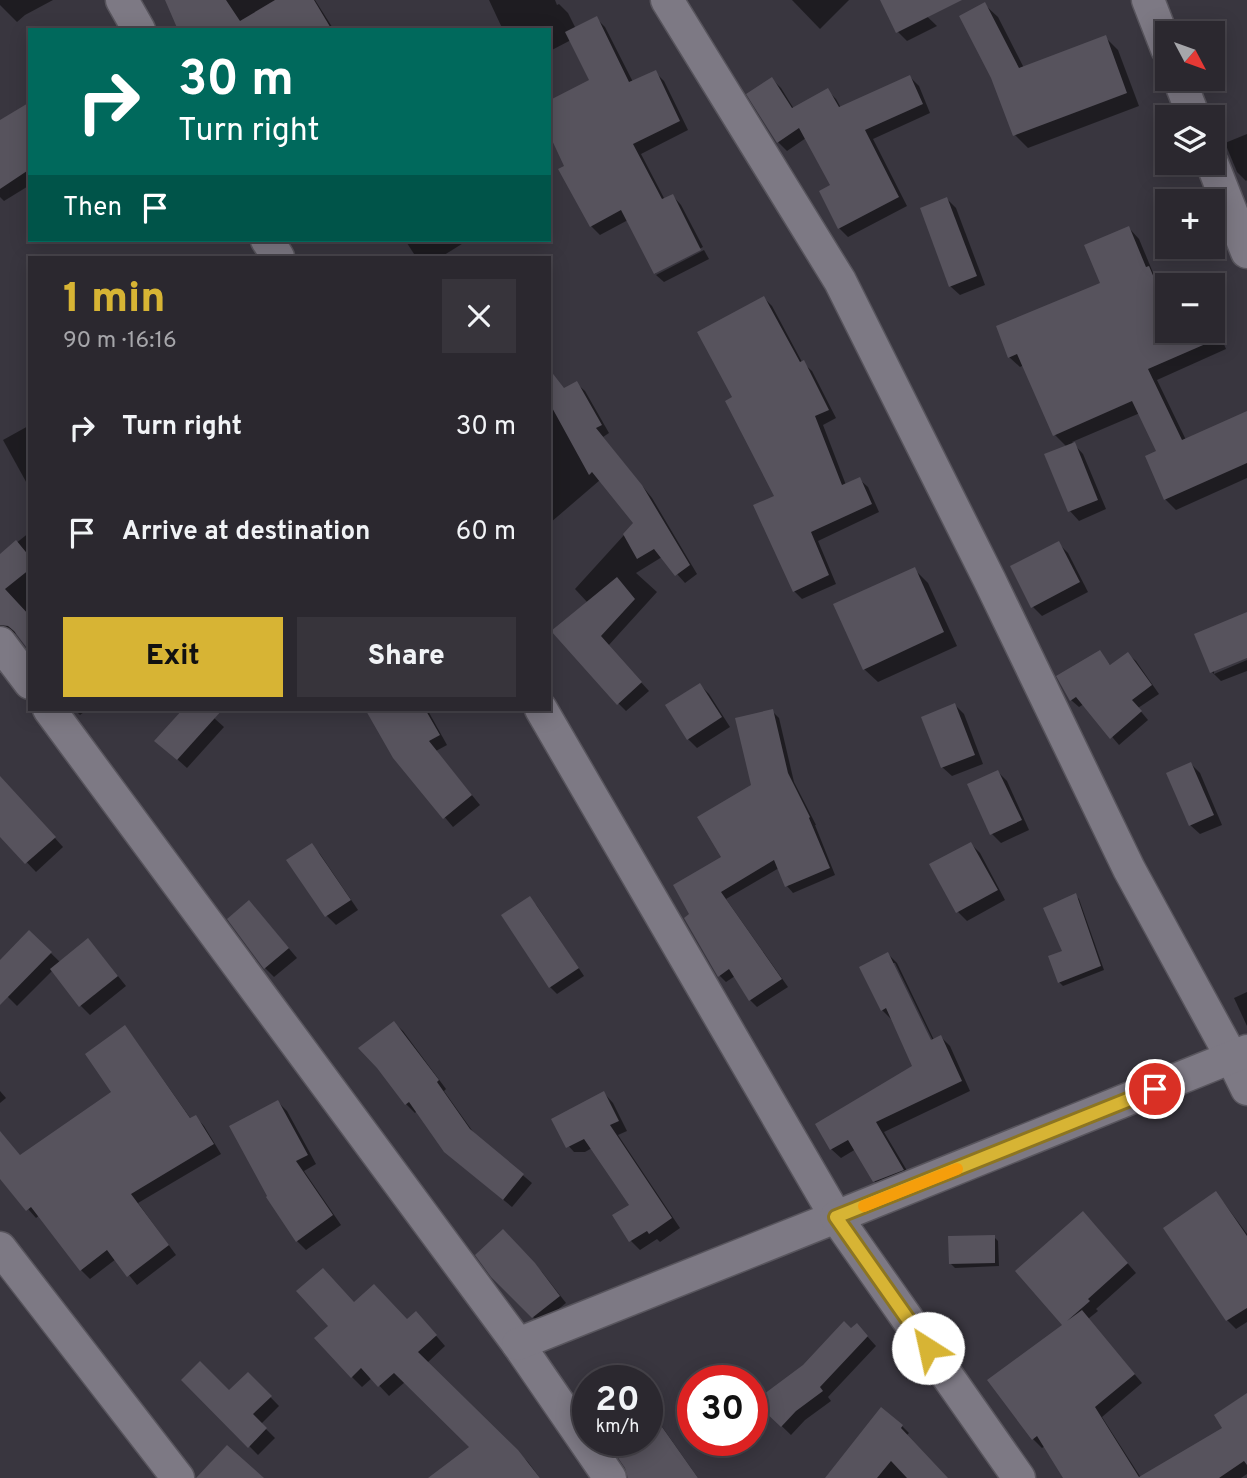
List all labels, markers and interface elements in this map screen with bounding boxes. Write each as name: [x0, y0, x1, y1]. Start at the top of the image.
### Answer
north arrow: [1155, 21, 1225, 91]
map controls: [1155, 21, 1225, 343]
text: 30 m: [178, 51, 294, 113]
icon: right: [63, 56, 154, 147]
button: layers: [1155, 105, 1225, 175]
text: Turn right: [178, 112, 320, 152]
icon: arrive: [136, 189, 174, 227]
button: +: [1155, 189, 1225, 259]
text: Then: [63, 192, 122, 225]
button: −: [1155, 273, 1225, 343]
text: 1 min: [63, 274, 166, 327]
button: close: [442, 279, 516, 353]
text: 90 m · 16:16: [63, 327, 177, 356]
icon: right: [63, 409, 101, 447]
text: Turn right: [122, 411, 242, 444]
text: 30 m: [456, 411, 516, 444]
icon: arrive: [63, 514, 101, 552]
text: Arrive at destination: [122, 516, 370, 549]
text: 60 m: [456, 516, 516, 549]
button: Exit: [63, 617, 283, 697]
button: Share: [297, 617, 516, 697]
pin: [1125, 1059, 1185, 1119]
icon: arrive: [1136, 1070, 1174, 1108]
position arrow: [891, 1311, 965, 1385]
speed limit sign: 30: [677, 1365, 768, 1456]
text: 20: [595, 1379, 640, 1423]
text: km/h: [596, 1416, 639, 1439]

